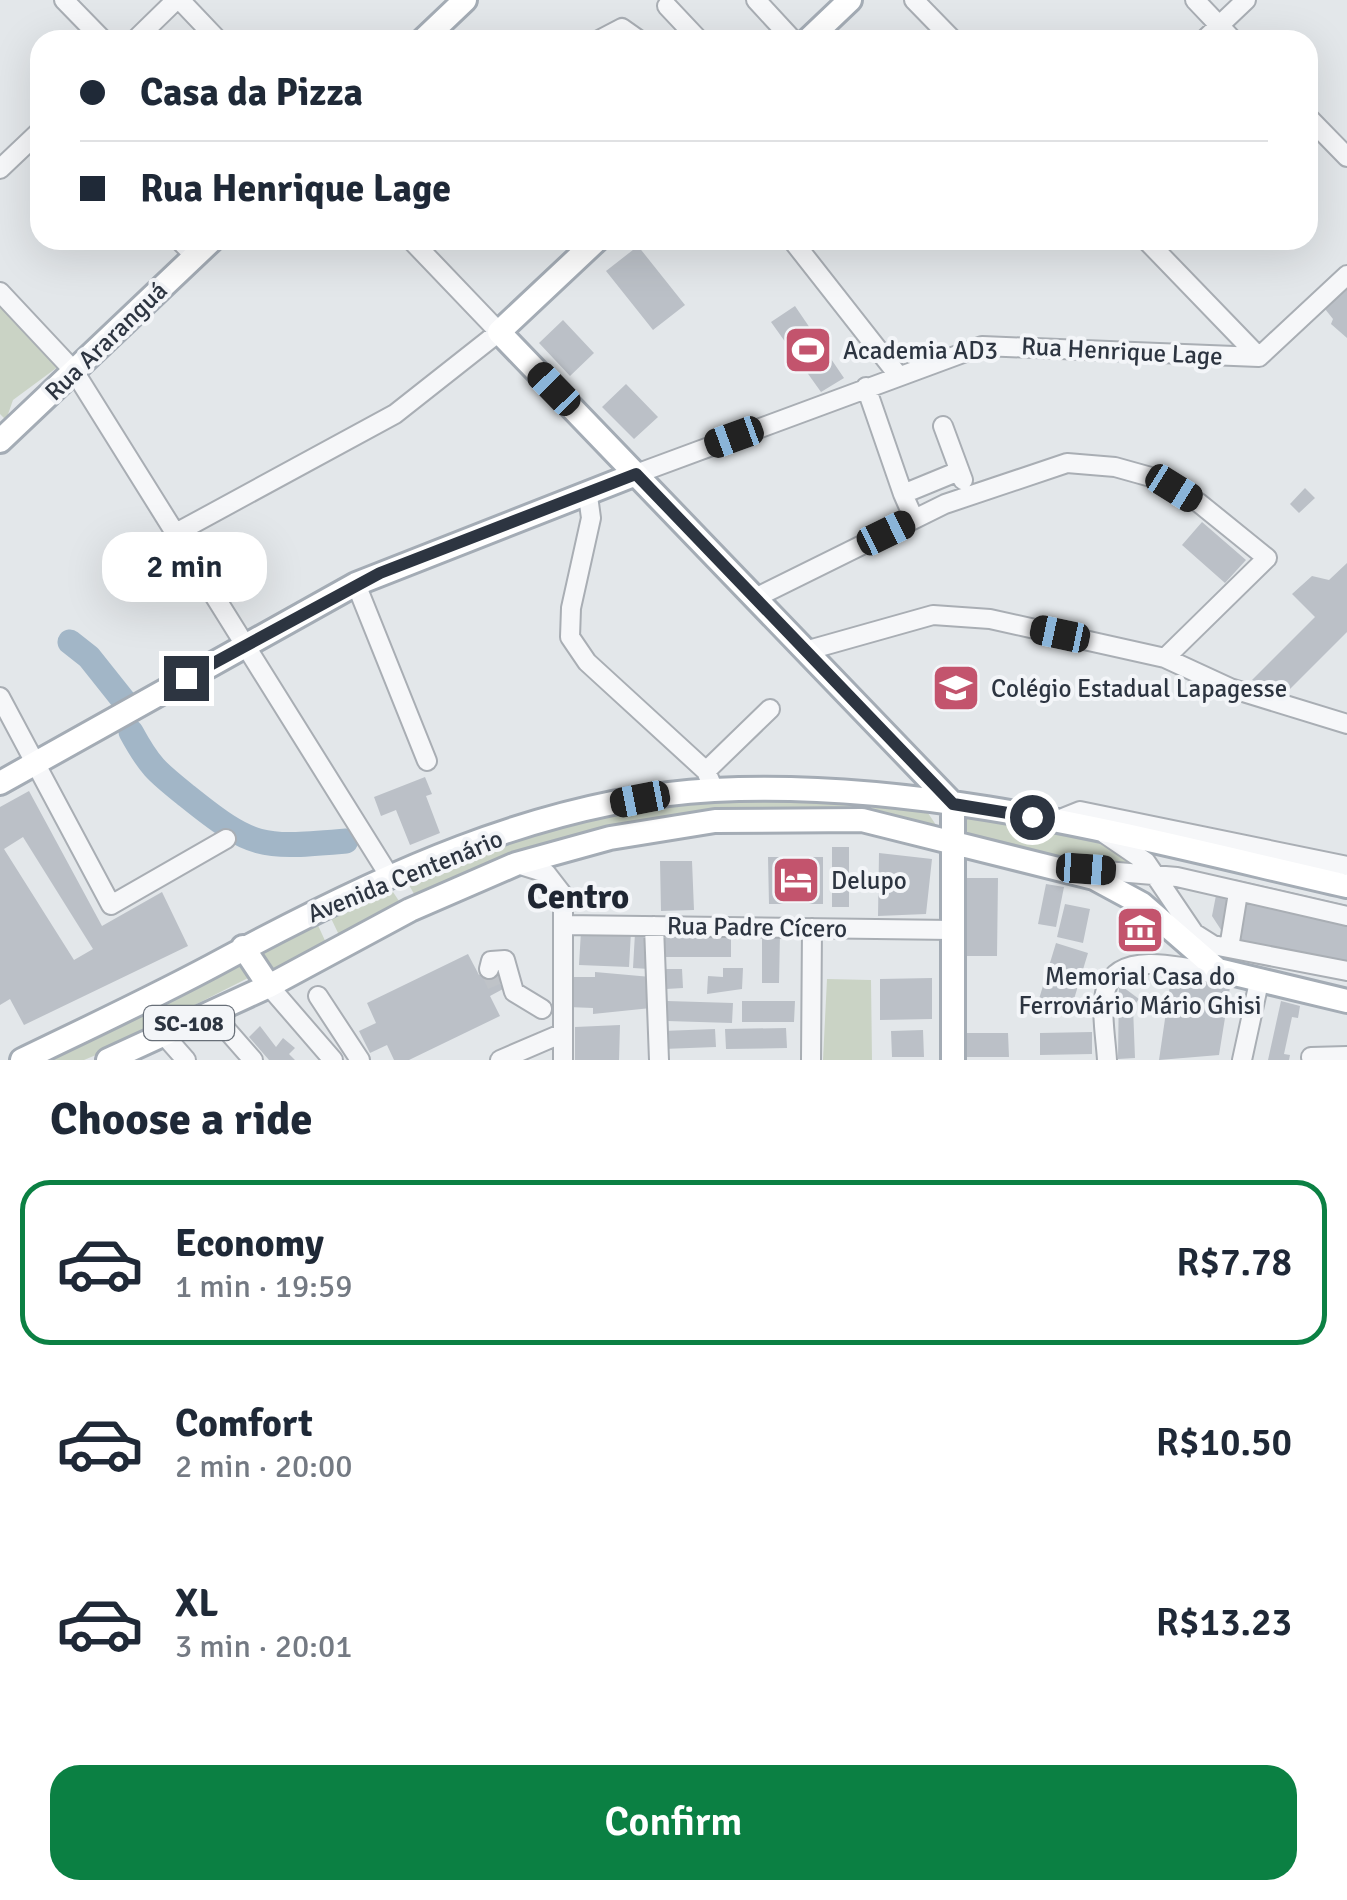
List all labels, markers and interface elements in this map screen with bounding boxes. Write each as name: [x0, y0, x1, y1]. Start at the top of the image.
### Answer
text: Casa da Pizza: [140, 69, 363, 116]
text: Rua Henrique Lage: [140, 165, 451, 212]
street label: Rua Araranguá: [38, 275, 174, 407]
sports icon: Academia AD3: [782, 324, 834, 376]
street label: Rua Henrique Lage: [1020, 330, 1224, 372]
place label: Academia AD3: [843, 335, 998, 366]
car: [522, 357, 586, 421]
car: [701, 413, 767, 461]
car: [1141, 459, 1207, 517]
car: [852, 506, 920, 560]
callout: 2 min: [104, 533, 268, 603]
text: 2 min: [146, 547, 223, 586]
car: [1028, 613, 1092, 655]
route end: [164, 656, 209, 701]
school or university icon: Colégio Estadual Lapagesse: [930, 662, 982, 714]
place label: Colégio Estadual Lapagesse: [991, 673, 1287, 704]
car: [608, 779, 672, 819]
route start: [1010, 795, 1055, 840]
street label: Avenida Centenário: [303, 823, 507, 929]
car: [1055, 852, 1117, 886]
hotel icon: Delupo: [770, 854, 822, 906]
place label: Delupo: [831, 865, 907, 896]
district label: Centro: [527, 875, 629, 918]
museum icon: Memorial Casa do Ferroviário Mário Ghisi: [1114, 904, 1166, 956]
street label: Rua Padre Cícero: [667, 910, 847, 944]
place label: Memorial Casa do Ferroviário Mário Ghisi: [1019, 961, 1261, 1021]
road number: SC-108: [144, 1006, 234, 1040]
text: Choose a ride: [50, 1092, 313, 1147]
icon: car: [55, 1218, 145, 1308]
text: Economy: [175, 1220, 324, 1267]
text: R$7.78: [1176, 1239, 1292, 1286]
text: 1 min · 19:59: [175, 1267, 353, 1306]
icon: car: [55, 1398, 145, 1488]
text: Comfort: [175, 1400, 313, 1447]
text: R$10.50: [1156, 1419, 1292, 1466]
text: 2 min · 20:00: [175, 1447, 353, 1486]
icon: car: [55, 1578, 145, 1668]
text: XL: [175, 1580, 218, 1627]
text: R$13.23: [1156, 1599, 1292, 1646]
text: 3 min · 20:01: [175, 1627, 353, 1666]
button: Confirm: [50, 1765, 1297, 1880]

